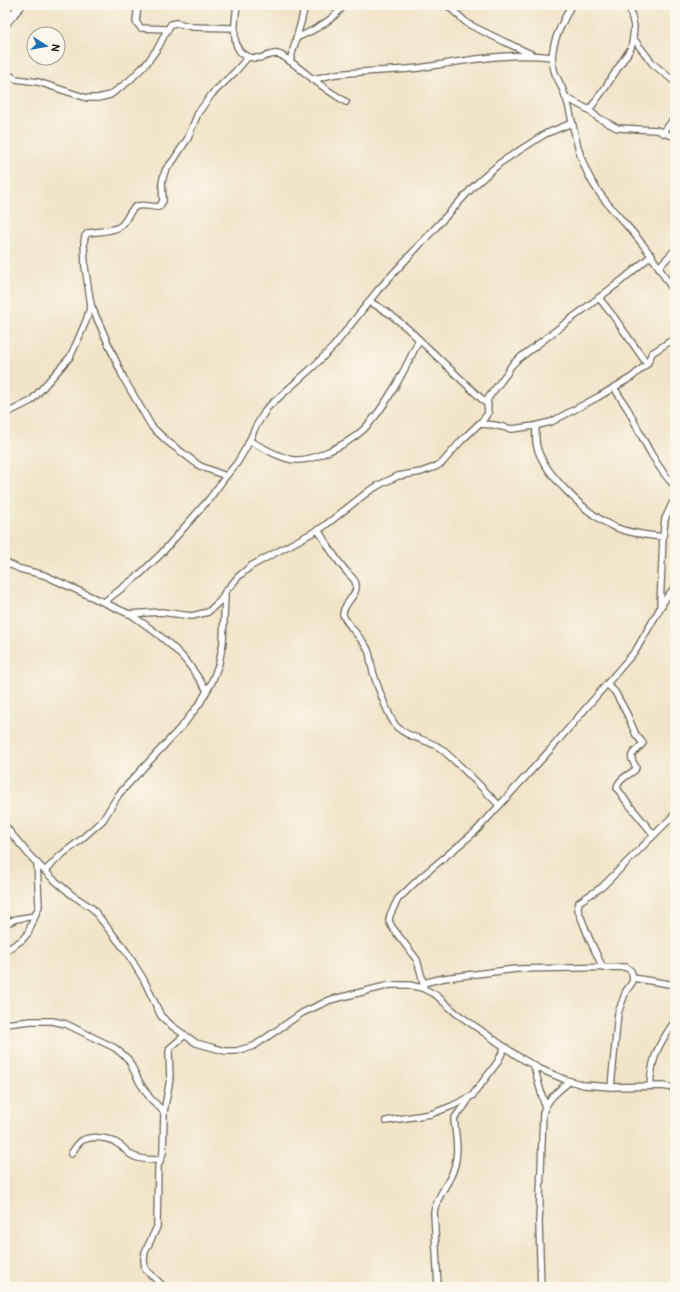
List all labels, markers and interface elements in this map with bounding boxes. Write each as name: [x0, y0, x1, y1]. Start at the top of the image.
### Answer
north arrow: [26, 26, 66, 66]
text: N: [48, 43, 62, 53]

